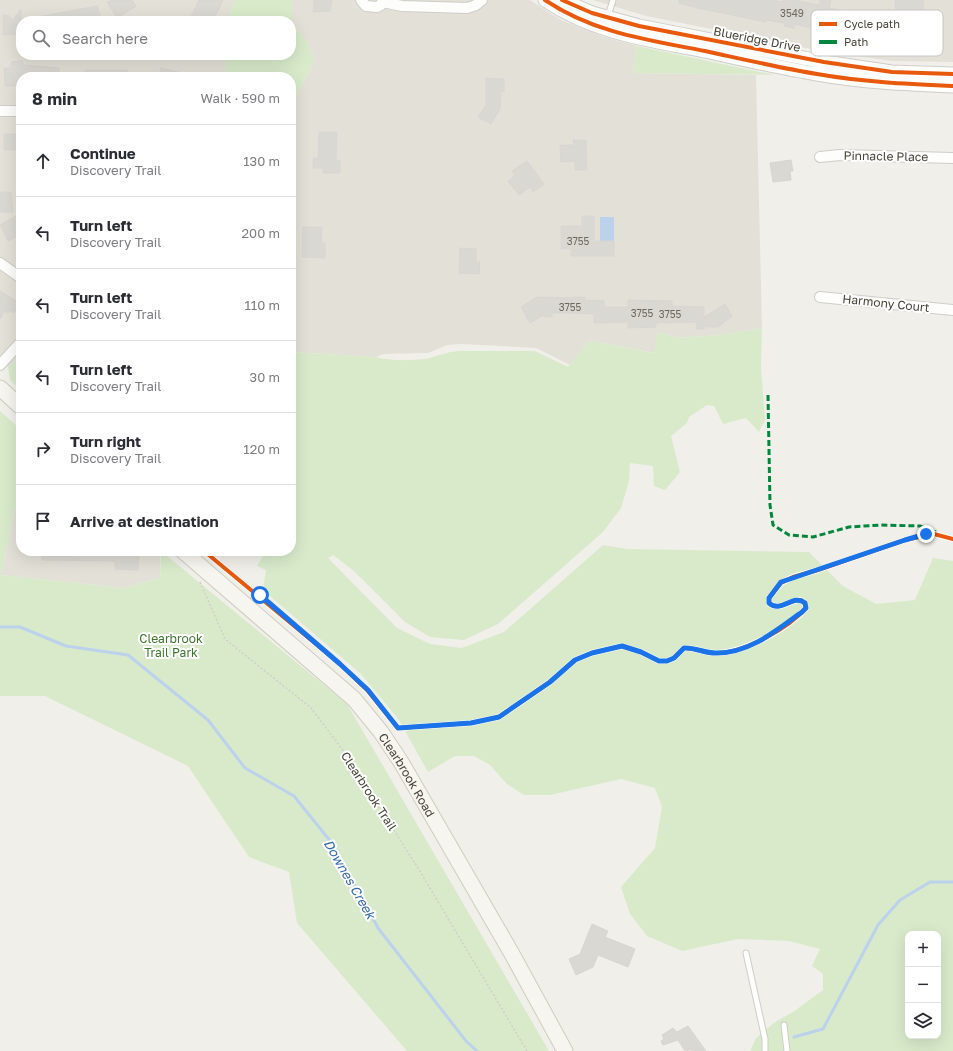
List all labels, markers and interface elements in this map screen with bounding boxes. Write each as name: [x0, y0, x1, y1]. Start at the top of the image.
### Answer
house number: 3549: [780, 7, 804, 19]
legend: [811, 10, 943, 56]
search box: [16, 16, 296, 60]
text: Cycle path: [844, 17, 900, 30]
street label: Blueridge Drive: [712, 23, 802, 55]
icon: search: [30, 27, 52, 49]
text: Search here: [62, 29, 148, 47]
text: Path: [844, 35, 868, 48]
text: 8 min: [32, 88, 77, 109]
text: Walk · 590 m: [201, 90, 280, 106]
text: Continue: [70, 144, 136, 162]
street label: Pinnacle Place: [843, 148, 929, 164]
icon: ahead: [32, 150, 54, 172]
text: 130 m: [243, 153, 280, 169]
text: Discovery Trail: [70, 162, 161, 178]
text: Turn left: [70, 216, 132, 234]
icon: left: [32, 222, 54, 244]
text: 200 m: [242, 225, 280, 241]
text: Discovery Trail: [70, 234, 161, 250]
house number: 3755: [567, 235, 590, 247]
text: Turn left: [70, 288, 132, 306]
street label: Harmony Court: [842, 291, 931, 315]
icon: left: [32, 294, 54, 316]
text: 110 m: [245, 297, 280, 313]
house number: 3755: [559, 301, 582, 313]
text: Discovery Trail: [70, 306, 161, 322]
house number: 3755: [631, 307, 654, 319]
house number: 3755: [659, 308, 682, 320]
text: Turn left: [70, 360, 132, 378]
icon: left: [32, 366, 54, 388]
text: 30 m: [250, 369, 280, 385]
text: Discovery Trail: [70, 378, 161, 394]
text: Turn right: [70, 432, 141, 450]
icon: right: [32, 438, 54, 460]
text: 120 m: [243, 441, 280, 457]
text: Discovery Trail: [70, 450, 161, 466]
icon: arrive: [32, 510, 54, 532]
text: Arrive at destination: [70, 512, 219, 530]
route end: [917, 525, 935, 543]
route start: [251, 586, 269, 604]
park label: Clearbrook Trail Park: [139, 631, 203, 660]
street label: Clearbrook Road: [376, 730, 439, 820]
street label: Clearbrook Trail: [338, 749, 400, 833]
water label: Downes Creek: [321, 836, 380, 923]
map controls: [905, 931, 941, 1039]
button: +: [905, 931, 941, 967]
button: −: [905, 967, 941, 1003]
button: layers: [905, 1003, 941, 1039]

